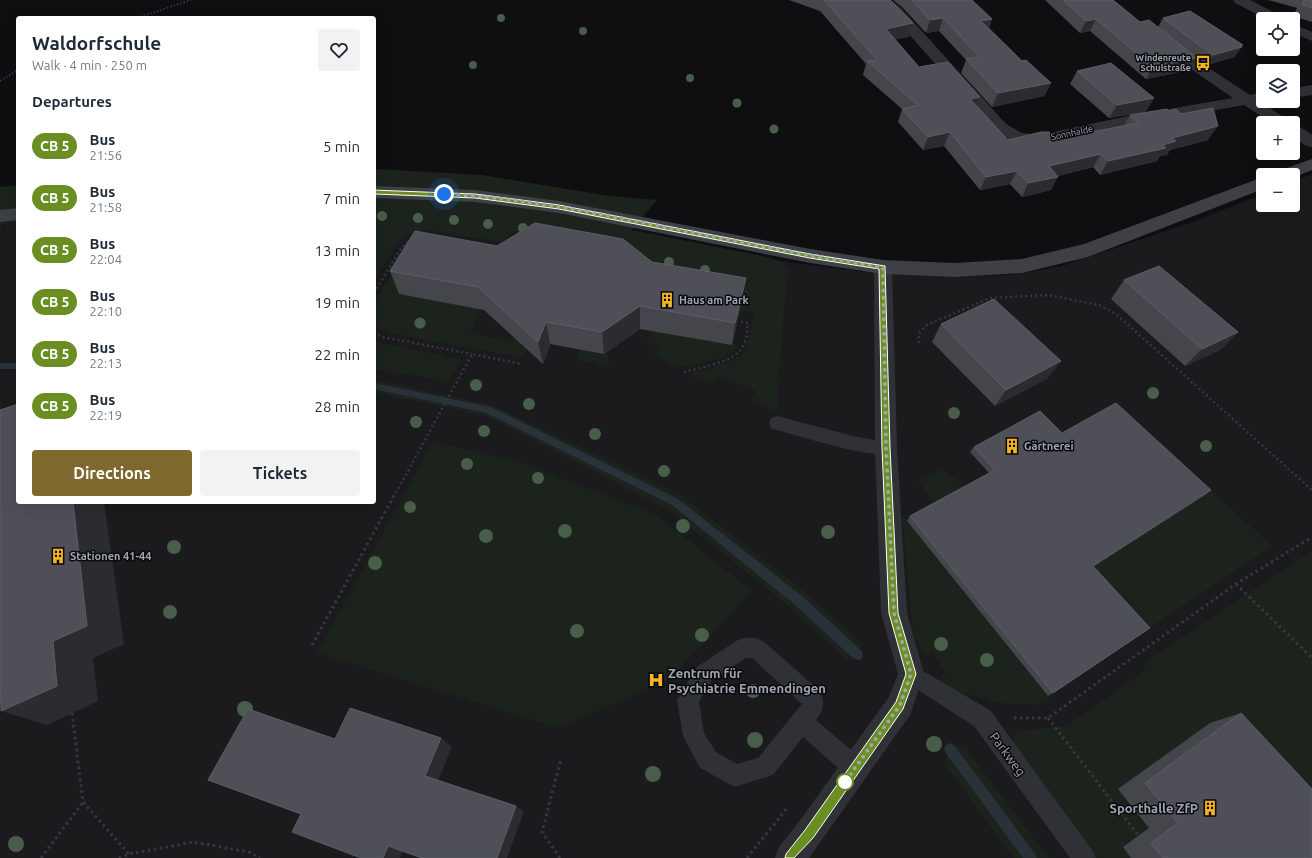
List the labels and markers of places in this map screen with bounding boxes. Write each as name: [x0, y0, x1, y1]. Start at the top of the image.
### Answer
place label: Windenreute Schulstraße: [1136, 53, 1191, 73]
bus stop icon: Windenreute Schulstraße: [1194, 54, 1212, 72]
building icon: Haus am Park: [658, 291, 676, 309]
place label: Haus am Park: [679, 294, 750, 306]
building icon: Gärtnerei: [1003, 437, 1021, 455]
place label: Gärtnerei: [1024, 440, 1073, 452]
building icon: Stationen 41-44: [49, 547, 67, 565]
place label: Stationen 41-44: [70, 550, 151, 562]
place label: Zentrum für Psychiatrie Emmendingen: [668, 666, 826, 695]
hospital icon: Zentrum für Psychiatrie Emmendingen: [647, 671, 665, 689]
unlabelled marker: [836, 773, 854, 791]
building icon: Sporthalle ZfP: [1201, 799, 1219, 817]
place label: Sporthalle ZfP: [1110, 801, 1198, 815]

